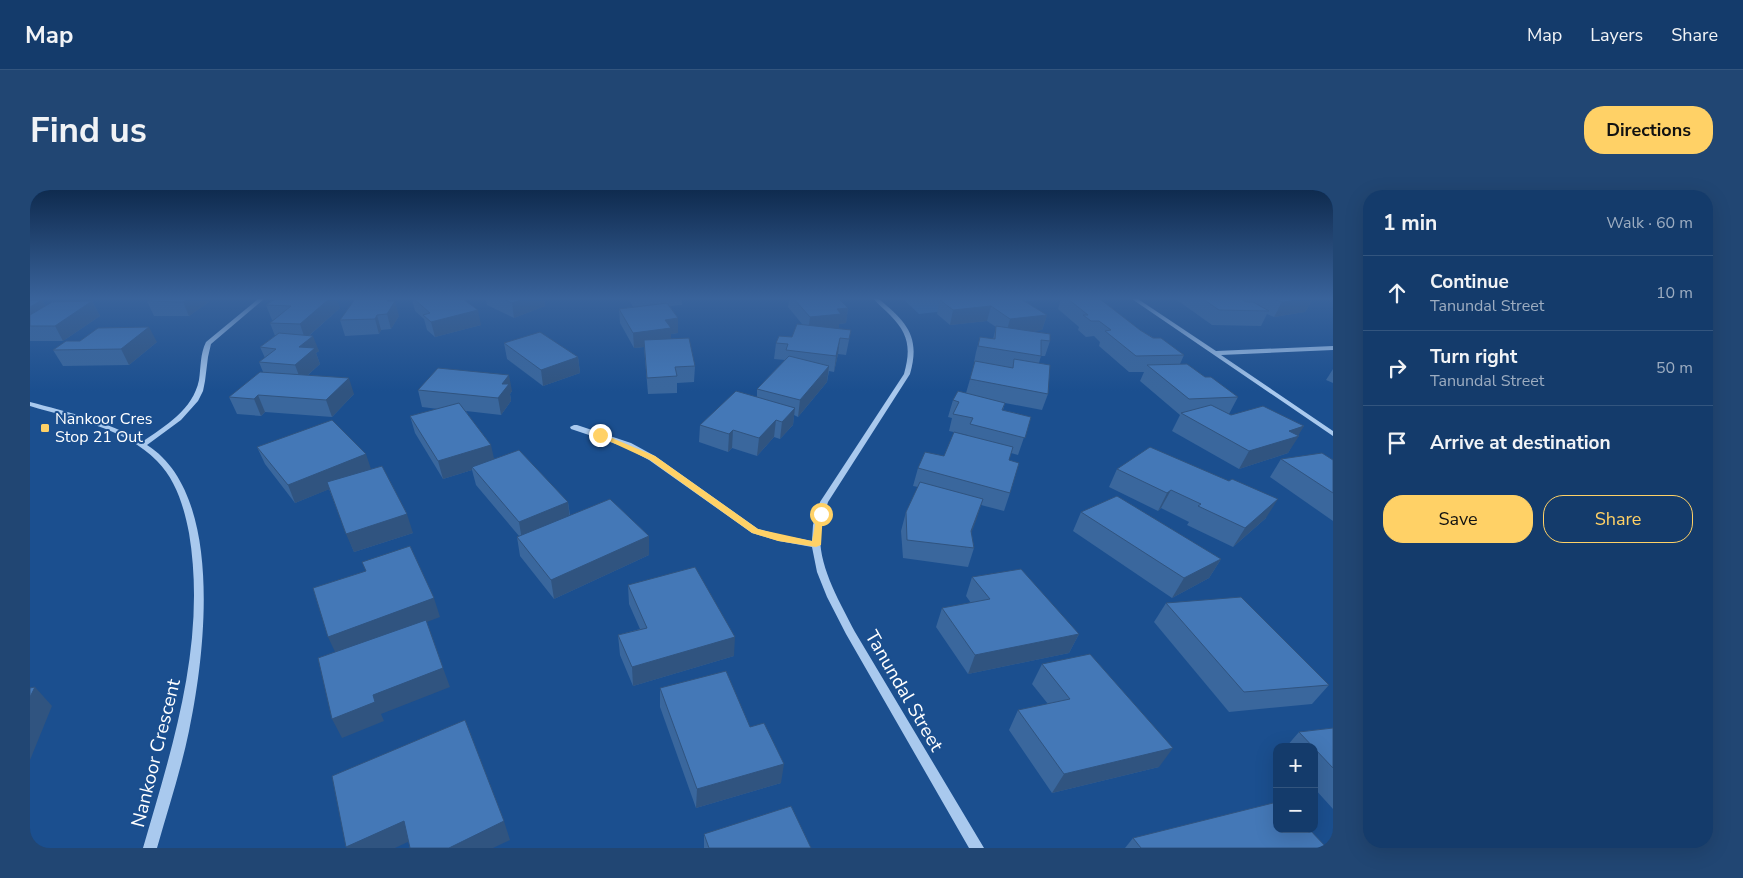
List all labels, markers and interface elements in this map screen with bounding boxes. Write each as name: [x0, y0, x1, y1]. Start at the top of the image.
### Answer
text: Map: [25, 19, 73, 51]
text: Map: [1527, 23, 1562, 47]
text: Layers: [1590, 23, 1643, 47]
text: Share: [1671, 23, 1718, 47]
button: Directions: [1584, 106, 1713, 154]
text: Find us: [30, 107, 147, 154]
text: 1 min: [1383, 209, 1437, 237]
text: Walk · 60 m: [1606, 212, 1693, 234]
text: Continue: [1430, 269, 1509, 295]
icon: ahead: [1383, 279, 1411, 307]
text: 10 m: [1656, 282, 1693, 304]
text: Tanundal Street: [1430, 295, 1544, 317]
text: Turn right: [1430, 344, 1517, 370]
icon: right: [1383, 354, 1411, 382]
text: 50 m: [1656, 357, 1693, 379]
text: Tanundal Street: [1430, 370, 1544, 392]
place label: Nankoor Cres Stop 21 Out: [55, 408, 152, 448]
marker: Nankoor Cres Stop 21 Out: [39, 422, 51, 434]
route end: [589, 424, 612, 447]
icon: arrive: [1383, 429, 1411, 457]
text: Arrive at destination: [1430, 430, 1611, 456]
button: Save: [1383, 495, 1533, 543]
button: Share: [1543, 495, 1693, 543]
route start: [810, 503, 833, 526]
street label: Tanundal Street: [859, 626, 949, 757]
street label: Nankoor Crescent: [125, 676, 187, 830]
map controls: [1273, 743, 1318, 833]
button: +: [1273, 743, 1318, 788]
button: −: [1273, 788, 1318, 833]

